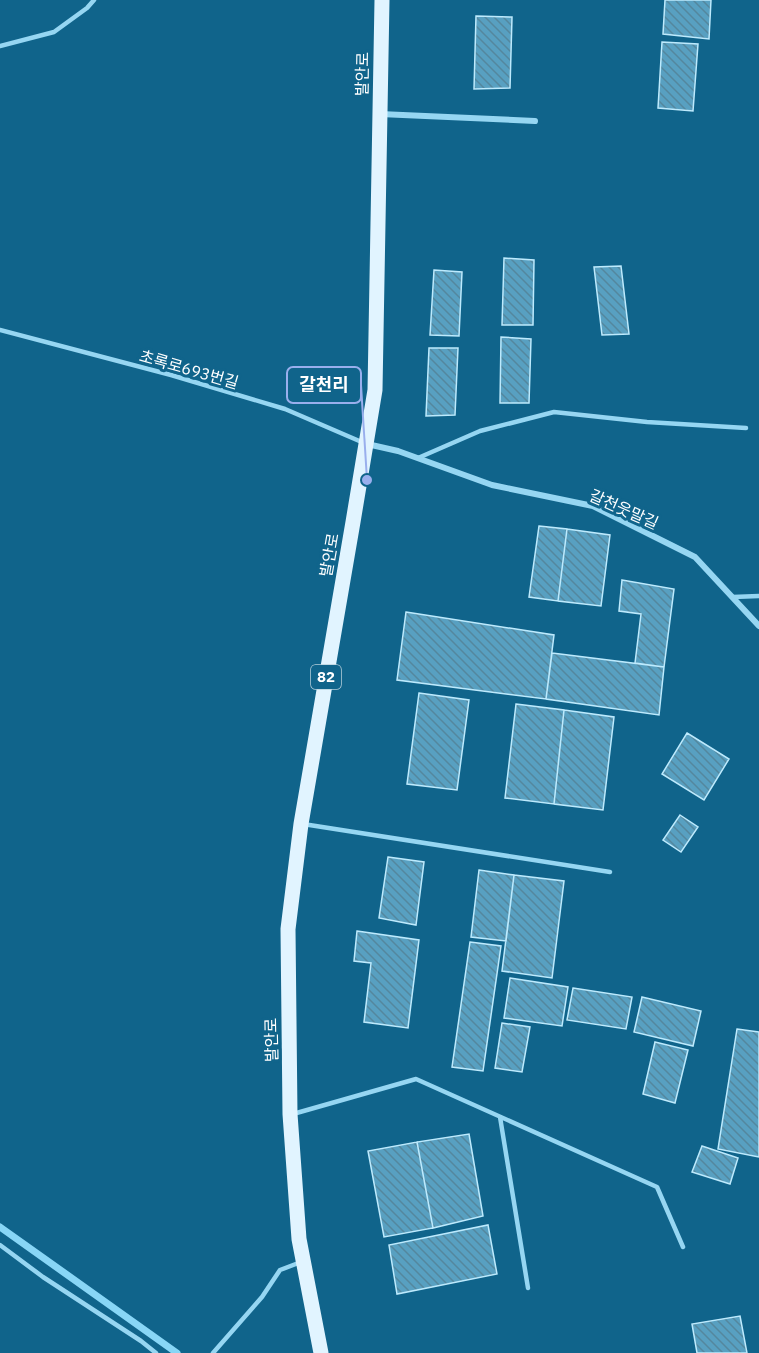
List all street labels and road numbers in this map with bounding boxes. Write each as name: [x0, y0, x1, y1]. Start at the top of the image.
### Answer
street label: 발안로: [352, 51, 372, 96]
street label: 초록로693번길: [137, 345, 241, 393]
street label: 갈천웃말길: [586, 485, 662, 533]
street label: 발안로: [315, 531, 343, 578]
road number: 82: [311, 665, 341, 689]
street label: 발안로: [261, 1017, 281, 1062]

